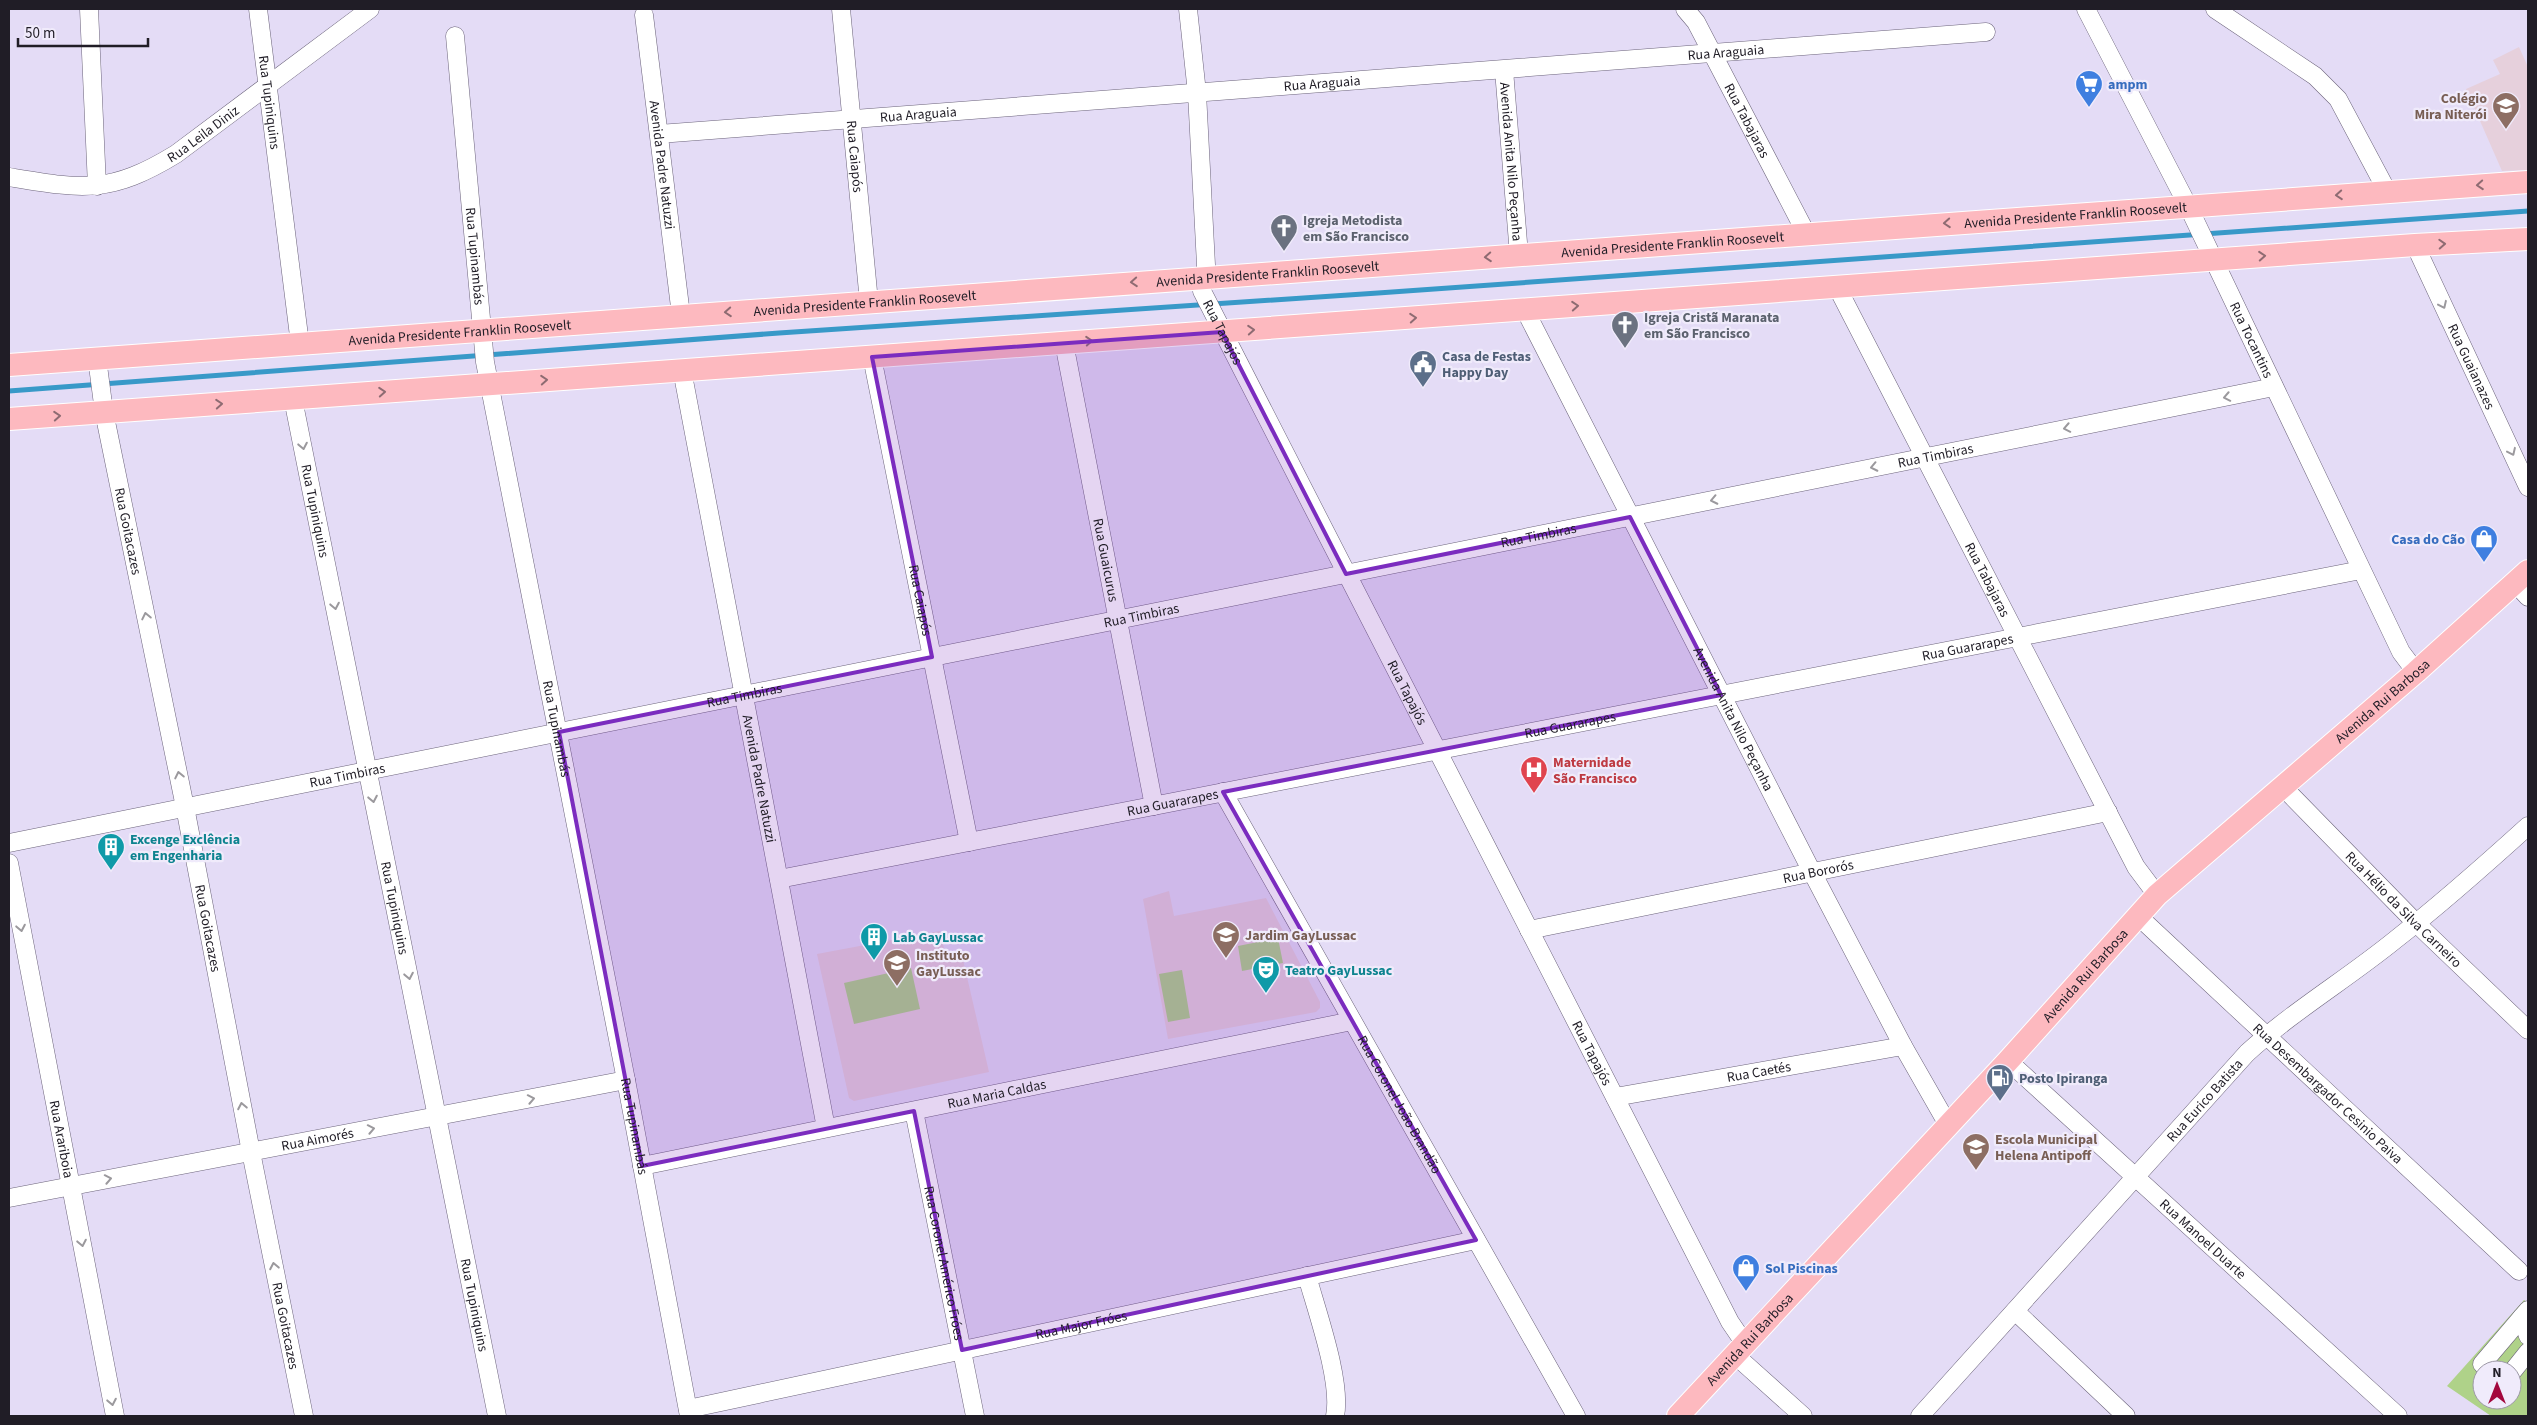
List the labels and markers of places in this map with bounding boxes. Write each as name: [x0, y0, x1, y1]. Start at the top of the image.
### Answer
supermarket icon: ampm: [2074, 69, 2104, 108]
place label: ampm: [2108, 75, 2147, 95]
place label: Colégio Mira Niterói: [2415, 89, 2487, 125]
school or university icon: Colégio Mira Niterói: [2491, 91, 2521, 130]
place label: Igreja Metodista em São Francisco: [1303, 211, 1409, 247]
church icon: Igreja Metodista em São Francisco: [1269, 213, 1299, 252]
place label: Igreja Cristã Maranata em São Francisco: [1644, 308, 1779, 344]
church icon: Igreja Cristã Maranata em São Francisco: [1610, 310, 1640, 349]
place label: Casa de Festas Happy Day: [1442, 347, 1531, 383]
public building icon: Casa de Festas Happy Day: [1408, 349, 1438, 388]
shop icon: Casa do Cão: [2469, 524, 2499, 563]
place label: Casa do Cão: [2391, 530, 2465, 550]
place label: Maternidade São Francisco: [1553, 753, 1637, 789]
hospital icon: Maternidade São Francisco: [1519, 755, 1549, 794]
place label: Excenge Exclência em Engenharia: [130, 830, 240, 866]
building icon: Excenge Exclência em Engenharia: [96, 832, 126, 871]
school or university icon: Jardim GayLussac: [1211, 920, 1241, 959]
building icon: Lab GayLussac: [859, 922, 889, 961]
place label: Jardim GayLussac: [1245, 926, 1357, 946]
place label: Lab GayLussac: [893, 928, 984, 948]
place label: Instituto GayLussac: [916, 946, 981, 982]
school or university icon: Instituto GayLussac: [882, 948, 912, 987]
theatre icon: Teatro GayLussac: [1251, 955, 1281, 994]
place label: Teatro GayLussac: [1285, 961, 1393, 981]
fuel station icon: Posto Ipiranga: [1985, 1063, 2015, 1102]
place label: Posto Ipiranga: [2019, 1069, 2108, 1089]
place label: Escola Municipal Helena Antipoff: [1995, 1130, 2097, 1166]
school or university icon: Escola Municipal Helena Antipoff: [1961, 1132, 1991, 1171]
shop icon: Sol Piscinas: [1731, 1253, 1761, 1292]
place label: Sol Piscinas: [1765, 1259, 1838, 1279]

